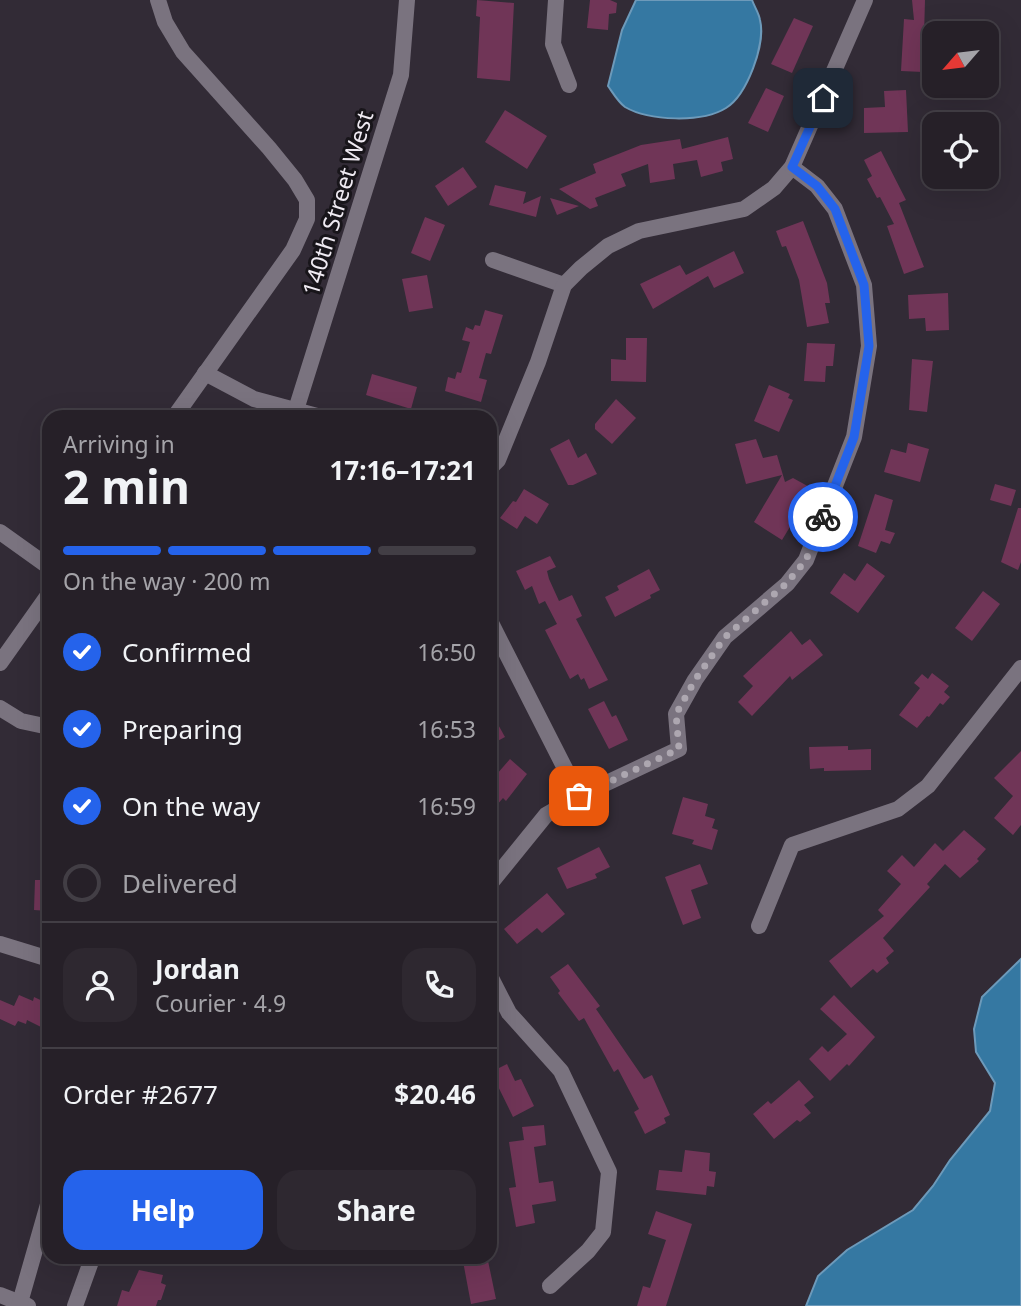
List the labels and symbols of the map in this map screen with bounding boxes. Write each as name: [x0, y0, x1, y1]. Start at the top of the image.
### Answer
north arrow: [922, 21, 999, 98]
pin: [793, 68, 853, 128]
street label: 140th Street West: [294, 107, 380, 299]
courier: [788, 482, 858, 552]
pin: [549, 766, 609, 826]

